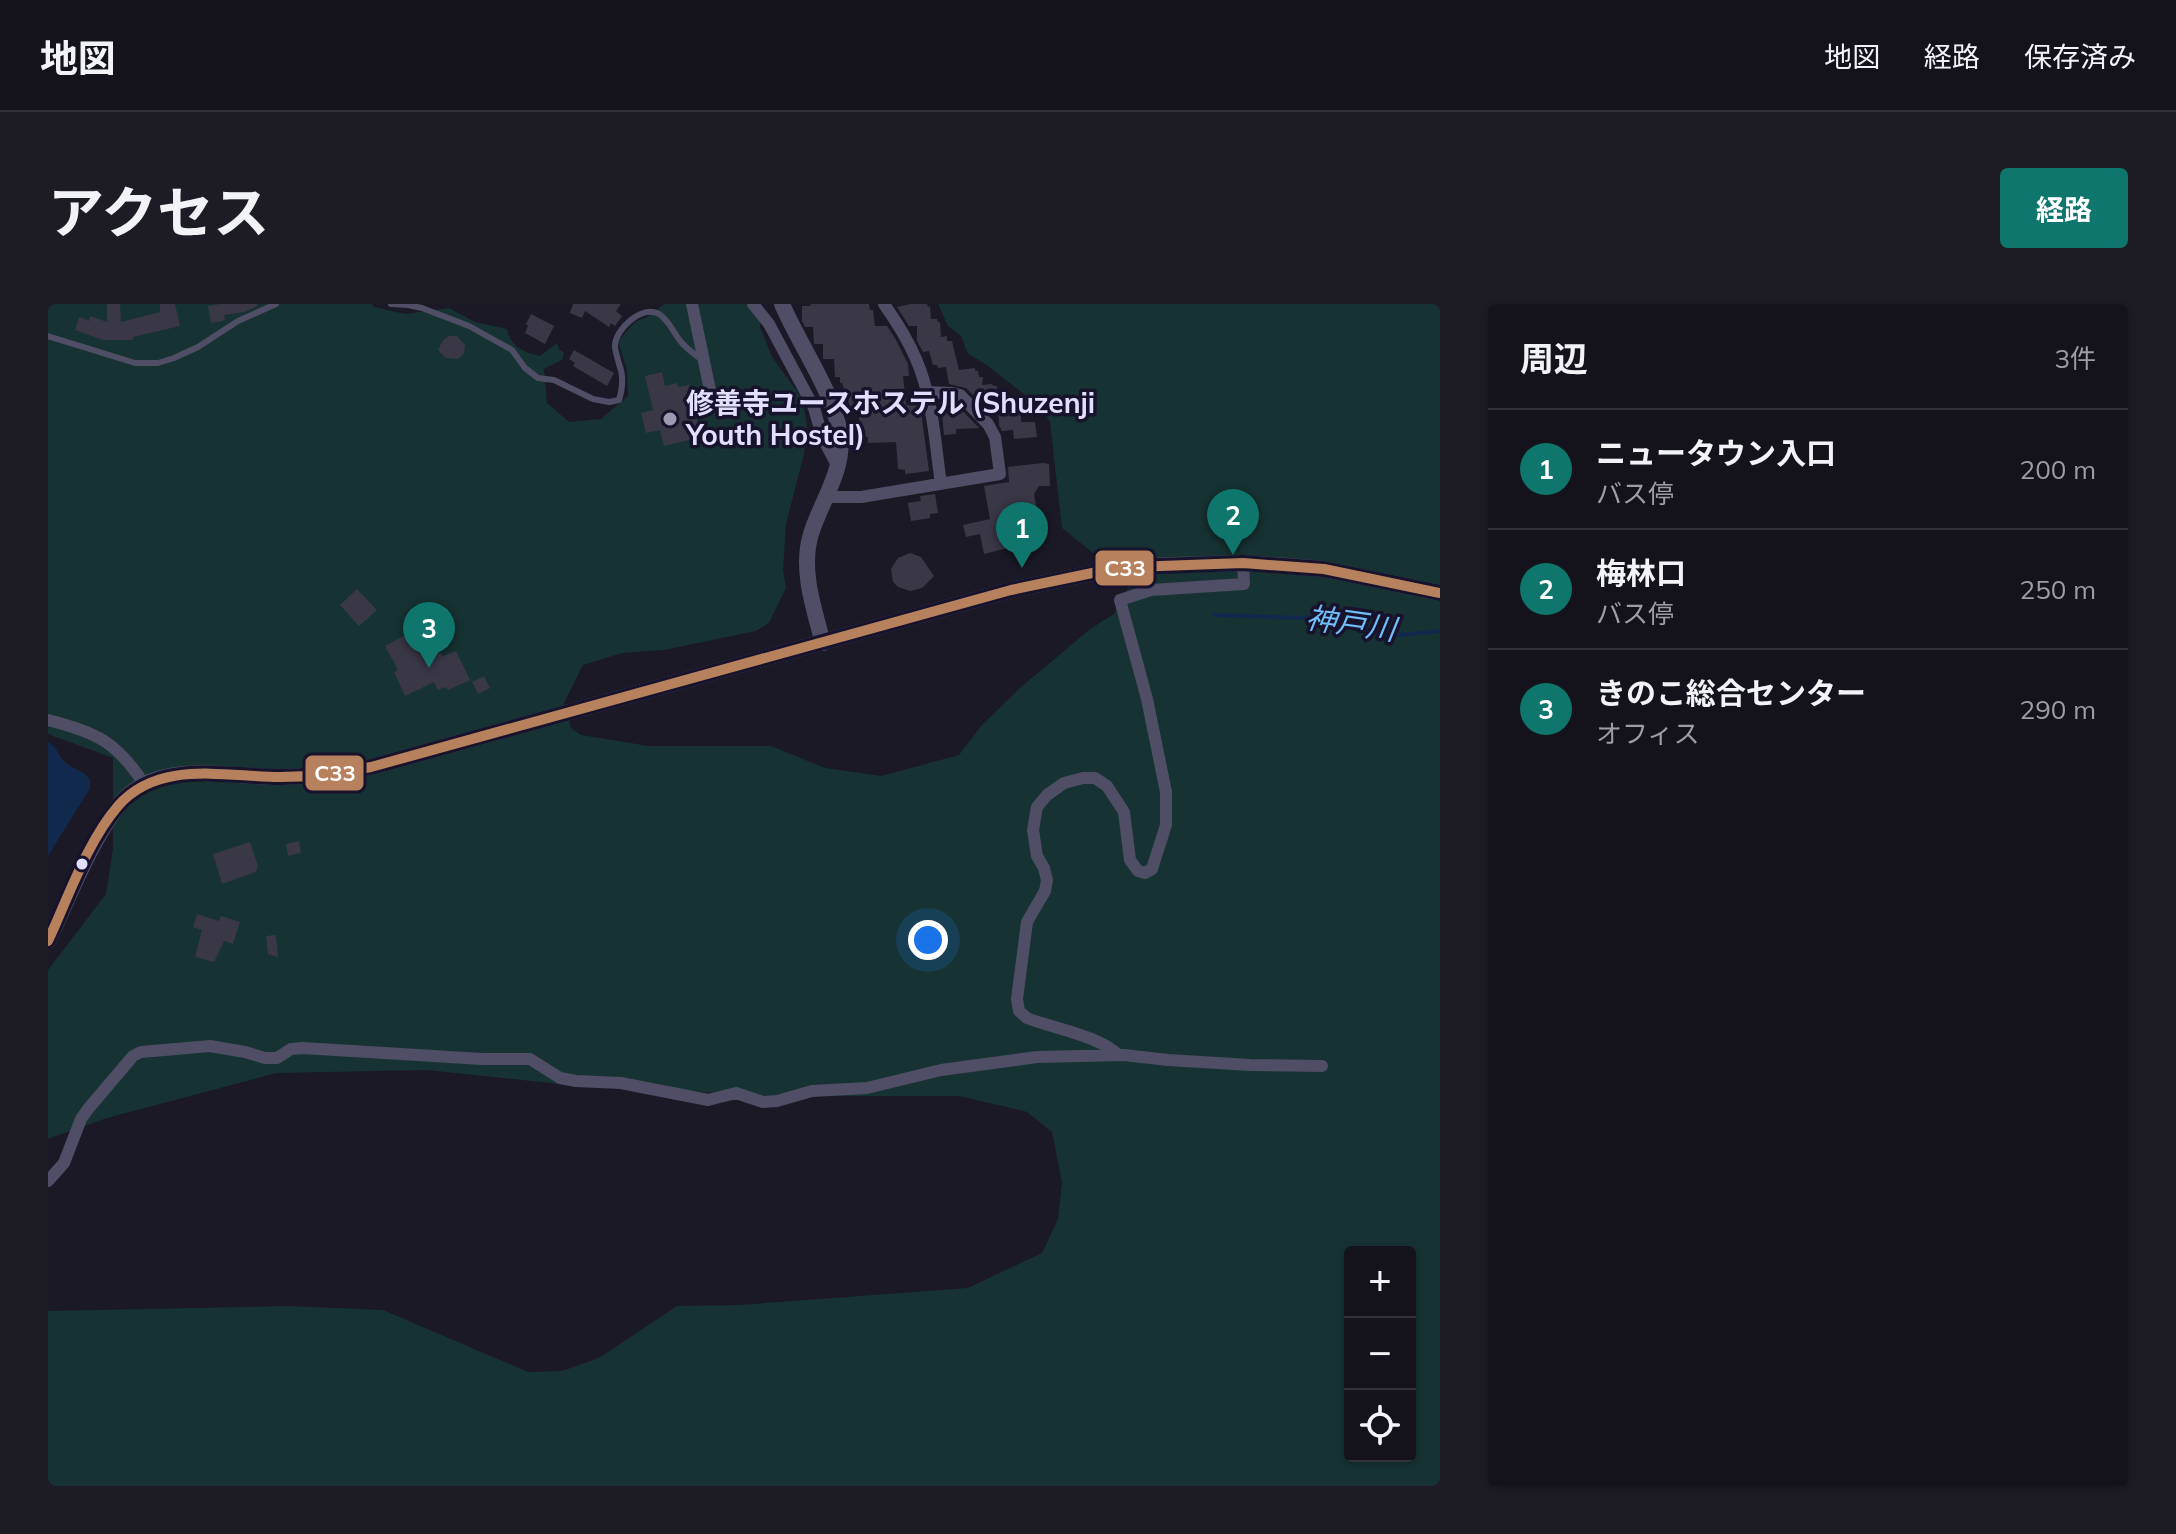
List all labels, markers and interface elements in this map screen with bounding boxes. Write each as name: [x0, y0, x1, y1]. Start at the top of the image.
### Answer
text: 地図: [40, 34, 116, 82]
text: 地図: [1824, 39, 1880, 74]
text: 経路: [1924, 39, 1980, 74]
text: 保存済み: [2024, 39, 2136, 74]
button: 経路: [2000, 168, 2128, 248]
text: アクセス: [48, 177, 269, 247]
text: 周辺: [1520, 337, 1588, 380]
text: 3件: [2054, 342, 2096, 375]
place label: 修善寺ユースホステル (Shuzenji Youth Hostel): [685, 385, 1095, 452]
marker: 修善寺ユースホステル (Shuzenji Youth Hostel): [661, 410, 679, 428]
text: ニュータウン入口: [1596, 434, 1836, 472]
text: 1: [1538, 453, 1554, 486]
text: 200 m: [2020, 453, 2096, 486]
text: バス停: [1596, 477, 1674, 510]
pin: 2: [1207, 489, 1259, 555]
pin: 1: [996, 502, 1048, 568]
line badge: C33: [1094, 549, 1155, 587]
text: C33: [1104, 554, 1146, 582]
text: 梅林口: [1596, 554, 1686, 592]
text: 2: [1538, 573, 1554, 606]
text: 250 m: [2020, 573, 2096, 606]
text: バス停: [1596, 597, 1674, 630]
water label: 神戸川: [1304, 598, 1401, 649]
pin: 3: [403, 602, 455, 668]
text: きのこ総合センター: [1596, 674, 1866, 712]
text: 3: [1538, 693, 1554, 726]
text: 290 m: [2020, 693, 2096, 726]
text: オフィス: [1596, 717, 1699, 750]
line badge: C33: [304, 754, 365, 792]
text: C33: [314, 759, 356, 787]
unlabelled marker: [74, 856, 90, 872]
your location: [908, 920, 948, 960]
map controls: [1344, 1246, 1416, 1462]
button: +: [1344, 1246, 1416, 1318]
button: −: [1344, 1318, 1416, 1390]
button: locate: [1344, 1390, 1416, 1462]

